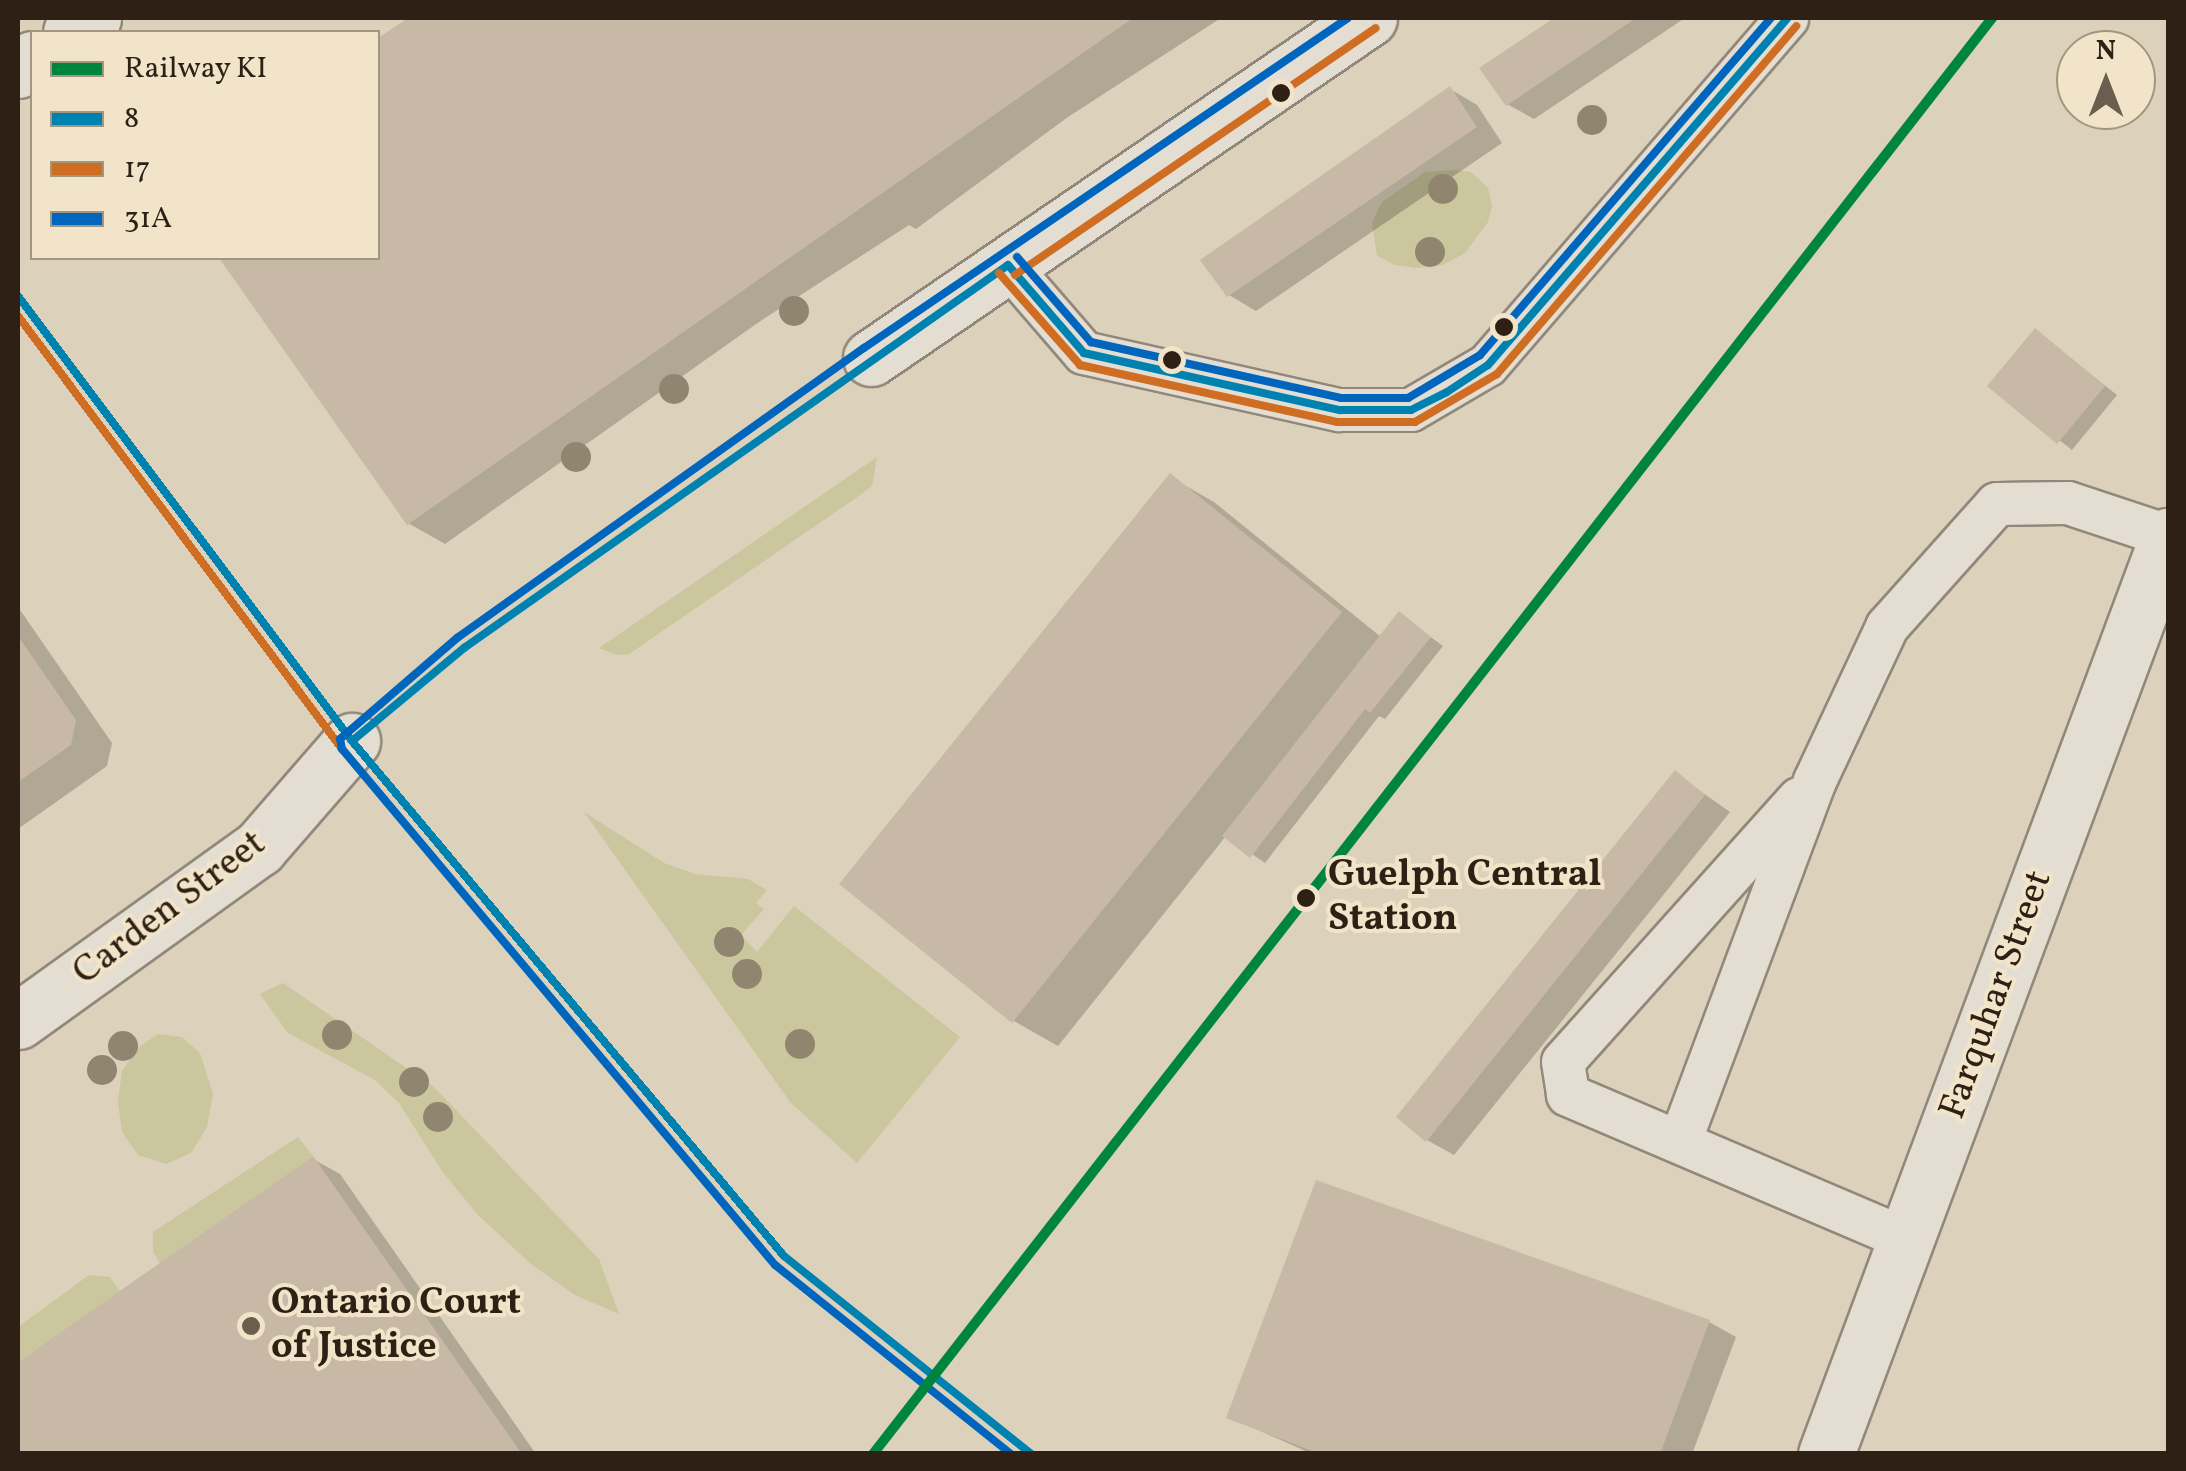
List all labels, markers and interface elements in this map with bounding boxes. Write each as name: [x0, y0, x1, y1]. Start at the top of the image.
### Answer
legend: [30, 30, 380, 260]
north arrow: [2056, 30, 2156, 130]
text: N: [2096, 32, 2116, 71]
text: Railway KI: [124, 48, 267, 90]
unlabelled marker: [1271, 83, 1291, 103]
text: 8: [124, 98, 139, 140]
text: 17: [124, 148, 150, 190]
text: 31A: [124, 198, 172, 240]
unlabelled marker: [1494, 317, 1514, 337]
unlabelled marker: [1162, 350, 1182, 370]
street label: Carden Street: [65, 822, 275, 996]
place label: Guelph Central Station: [1328, 853, 1601, 942]
street label: Farquhar Street: [1931, 865, 2063, 1125]
marker: Guelph Central Station: [1293, 885, 1319, 911]
place label: Ontario Court of Justice: [271, 1281, 521, 1370]
marker: Ontario Court of Justice: [240, 1315, 262, 1337]

